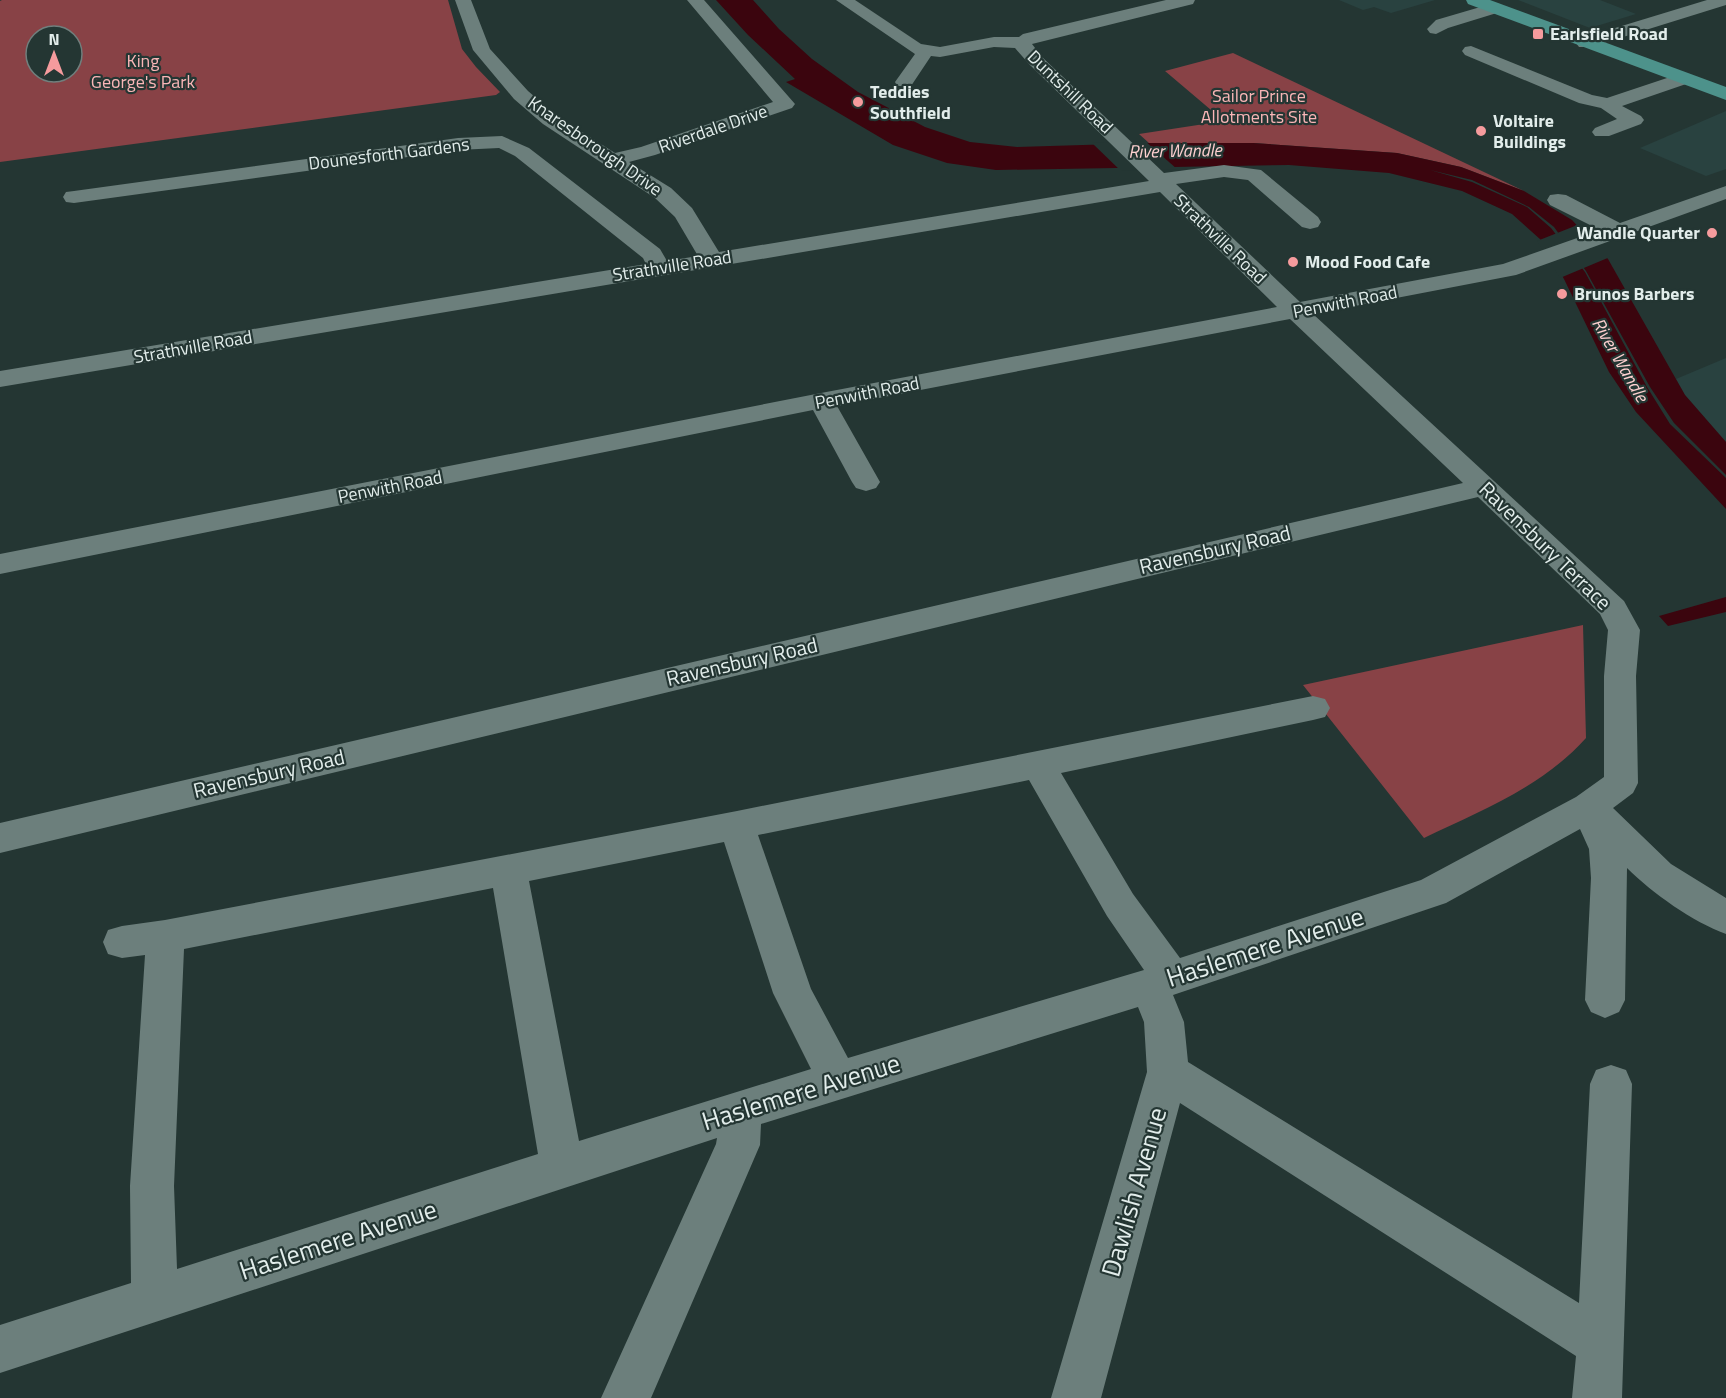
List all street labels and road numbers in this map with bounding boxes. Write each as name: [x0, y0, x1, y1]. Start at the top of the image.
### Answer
street label: Duntshill Road: [1021, 44, 1119, 140]
street label: Knaresborough Drive: [523, 89, 668, 202]
street label: Riverdale Drive: [655, 97, 771, 160]
street label: Dounesforth Gardens: [307, 130, 471, 177]
street label: Strathville Road: [1168, 187, 1273, 290]
street label: Strathville Road: [611, 243, 733, 288]
street label: Penwith Road: [1290, 278, 1399, 325]
street label: Strathville Road: [131, 323, 254, 370]
street label: Penwith Road: [812, 369, 921, 416]
street label: Penwith Road: [335, 463, 444, 510]
street label: Ravensbury Terrace: [1472, 473, 1619, 617]
street label: Ravensbury Road: [1136, 516, 1294, 582]
street label: Ravensbury Road: [663, 628, 821, 694]
street label: Ravensbury Road: [190, 740, 348, 806]
street label: Haslemere Avenue: [1161, 896, 1369, 997]
street label: Haslemere Avenue: [697, 1043, 905, 1140]
street label: Dawlish Avenue: [1091, 1103, 1176, 1281]
street label: Haslemere Avenue: [234, 1189, 442, 1290]

